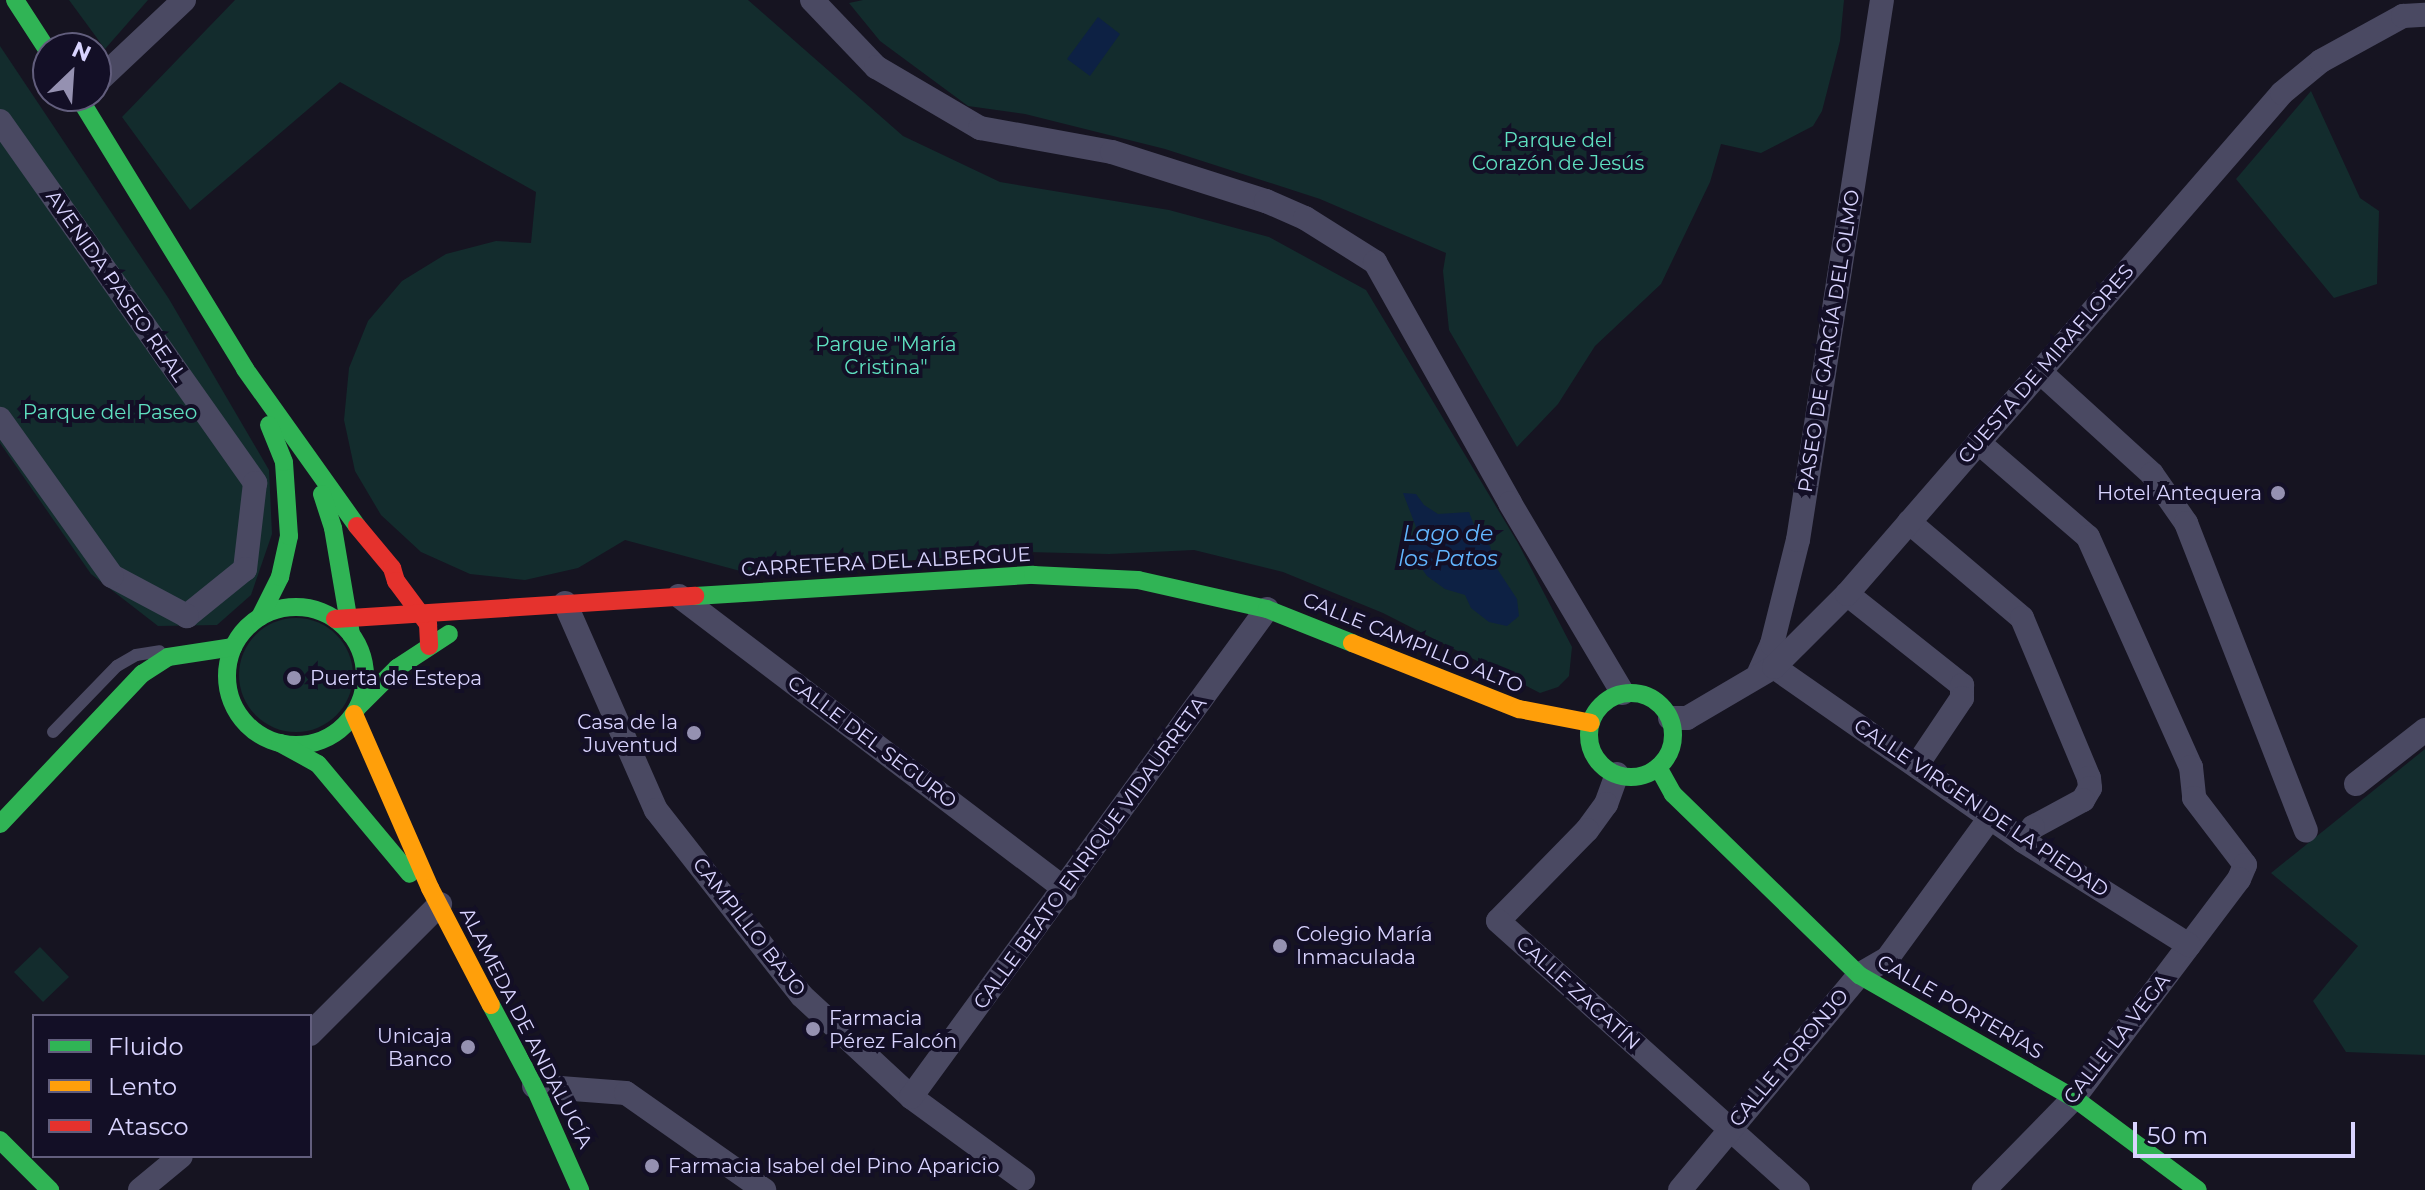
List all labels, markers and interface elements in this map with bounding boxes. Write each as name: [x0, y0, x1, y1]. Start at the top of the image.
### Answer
north arrow: [32, 32, 112, 112]
text: N: [68, 36, 95, 68]
park label: Parque del Corazón de Jesús: [1472, 128, 1644, 175]
street label: AVENIDA PASEO REAL: [41, 186, 191, 386]
street label: PASEO DE GARCÍA DEL OLMO: [1793, 188, 1865, 494]
street label: CUESTA DE MIRAFLORES: [1953, 260, 2139, 468]
park label: Parque "María Cristina": [815, 332, 957, 379]
park label: Parque del Paseo: [23, 400, 197, 424]
place label: Hotel Antequera: [2097, 481, 2262, 505]
marker: Hotel Antequera: [2269, 484, 2287, 502]
water label: Lago de los Patos: [1398, 520, 1498, 572]
street label: CARRETERA DEL ALBERGUE: [741, 542, 1031, 582]
street label: CALLE CAMPILLO ALTO: [1299, 588, 1527, 698]
place label: Puerta de Estepa: [310, 666, 482, 690]
marker: Puerta de Estepa: [285, 669, 303, 687]
street label: CALLE DEL SEGURO: [783, 671, 961, 813]
street label: CALLE BEATO ENRIQUE VIDAURRETA: [968, 692, 1212, 1014]
place label: Casa de la Juventud: [577, 710, 678, 757]
street label: CALLE VIRGEN DE LA PIEDAD: [1849, 714, 2113, 902]
marker: Casa de la Juventud: [685, 724, 703, 742]
street label: CAMPILLO BAJO: [687, 853, 811, 1001]
street label: ALAMEDA DE ANDALUCÍA: [455, 904, 597, 1152]
place label: Colegio María Inmaculada: [1296, 922, 1433, 969]
street label: CALLE ZACATÍN: [1511, 931, 1645, 1055]
marker: Colegio María Inmaculada: [1271, 937, 1289, 955]
street label: CALLE PORTERÍAS: [1873, 950, 2047, 1064]
street label: CALLE LA VEGA: [2059, 969, 2175, 1109]
street label: CALLE TORONJO: [1724, 984, 1854, 1132]
place label: Farmacia Pérez Falcón: [829, 1006, 957, 1053]
legend: [32, 1014, 312, 1158]
marker: Farmacia Pérez Falcón: [804, 1020, 822, 1038]
place label: Unicaja Banco: [377, 1024, 452, 1071]
text: Fluido: [108, 1032, 184, 1061]
marker: Unicaja Banco: [459, 1038, 477, 1056]
text: Lento: [108, 1072, 177, 1101]
scale bar: [2137, 1106, 2359, 1156]
text: Atasco: [108, 1112, 189, 1141]
text: 50 m: [2147, 1121, 2208, 1150]
place label: Farmacia Isabel del Pino Aparicio: [668, 1154, 1000, 1178]
marker: Farmacia Isabel del Pino Aparicio: [643, 1157, 661, 1175]

